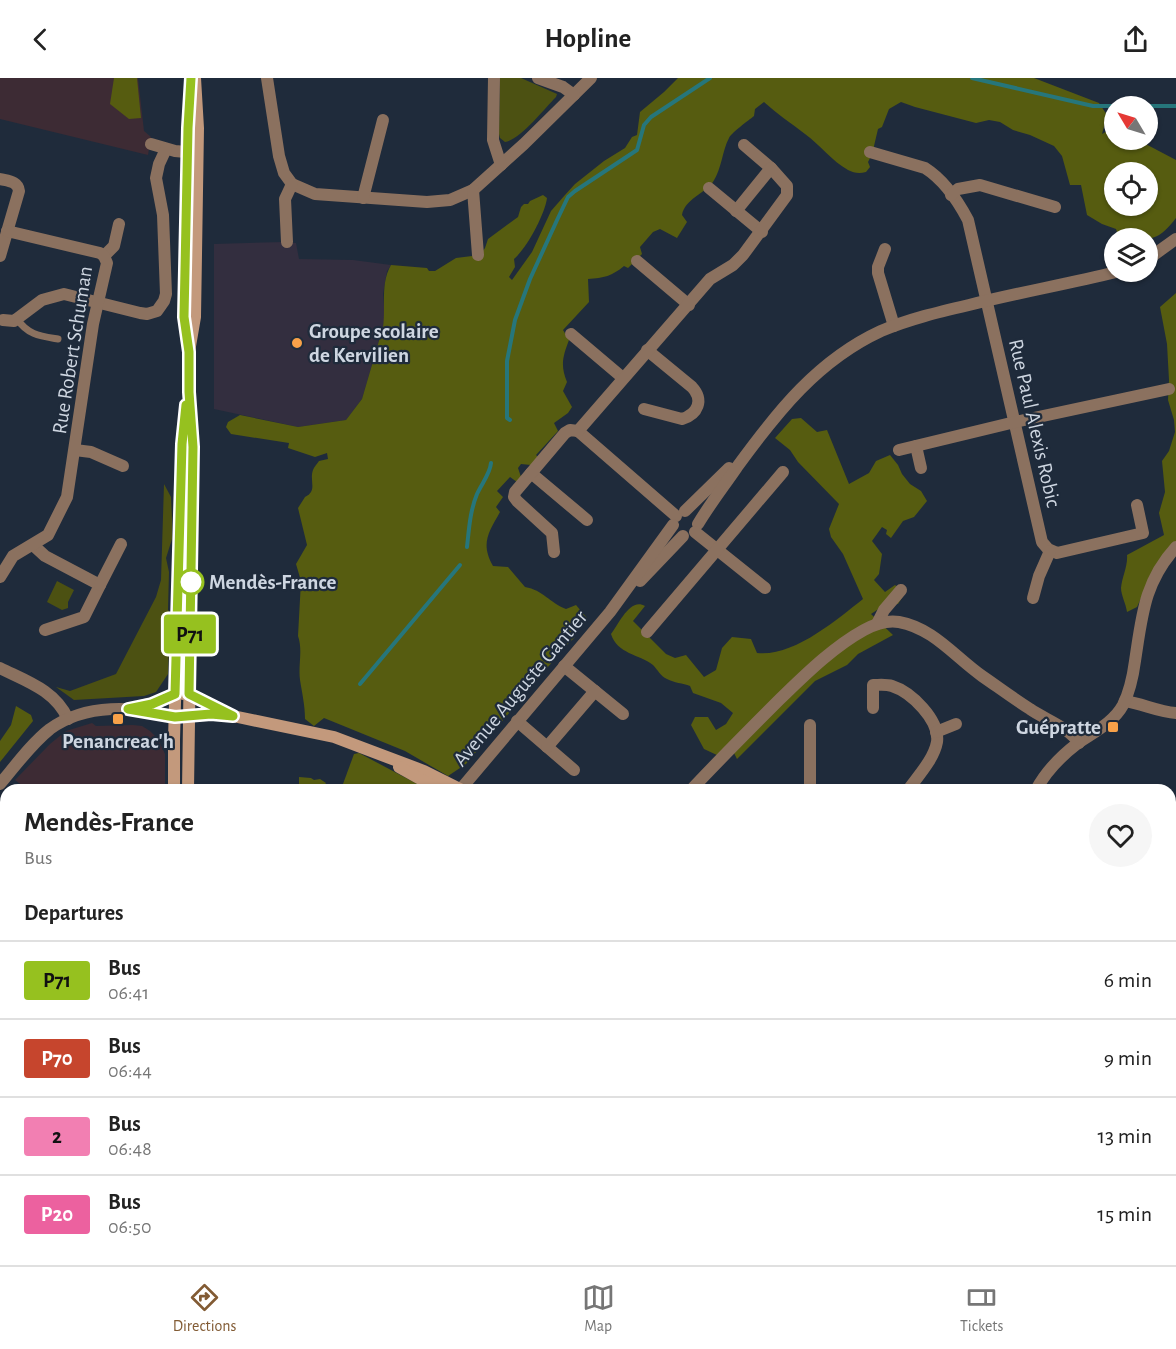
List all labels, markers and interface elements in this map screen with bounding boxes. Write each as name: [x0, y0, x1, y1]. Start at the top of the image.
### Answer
icon: back: [24, 23, 57, 56]
icon: share: [1119, 23, 1152, 56]
text: Hopline: [545, 25, 631, 52]
north arrow: [1104, 96, 1158, 150]
map controls: [1104, 96, 1158, 282]
button: locate: [1104, 162, 1158, 216]
button: layers: [1104, 228, 1158, 282]
street label: Rue Robert Schuman: [49, 265, 96, 436]
place label: Groupe scolaire de Kervilien: [309, 321, 439, 366]
marker: Groupe scolaire de Kervilien: [290, 336, 304, 350]
street label: Rue Paul Alexis Robic: [1005, 337, 1064, 509]
marker: Mendès-France: [178, 569, 204, 595]
place label: Mendès-France: [209, 572, 337, 593]
street label: Avenue Auguste Gantier: [449, 606, 592, 770]
line badge: P71: [156, 614, 225, 654]
text: P71: [176, 624, 204, 645]
marker: Penancreac'h: [111, 712, 125, 726]
place label: Guépratte: [1016, 717, 1101, 738]
marker: Guépratte: [1106, 720, 1120, 734]
place label: Penancreac'h: [62, 731, 174, 752]
button: heart: [1089, 804, 1152, 867]
text: Mendès-France: [24, 809, 194, 837]
text: Bus: [24, 848, 52, 868]
text: Departures: [24, 902, 124, 924]
text: Bus: [108, 957, 141, 979]
text: 6 min: [1104, 969, 1152, 991]
text: P71: [43, 970, 71, 991]
text: 06:41: [108, 983, 149, 1003]
text: Bus: [108, 1035, 141, 1057]
text: 9 min: [1104, 1047, 1152, 1069]
text: P70: [41, 1048, 73, 1069]
text: 06:44: [108, 1061, 152, 1081]
text: Bus: [108, 1113, 141, 1135]
text: 13 min: [1097, 1125, 1152, 1147]
text: 2: [52, 1126, 62, 1147]
text: 06:48: [108, 1139, 152, 1159]
text: Bus: [108, 1191, 141, 1213]
text: 15 min: [1097, 1203, 1152, 1225]
text: P20: [41, 1204, 73, 1225]
text: 06:50: [108, 1217, 151, 1237]
tab: Directions: [173, 1281, 236, 1336]
tab: Map: [582, 1281, 615, 1336]
tab: Tickets: [960, 1281, 1003, 1336]

